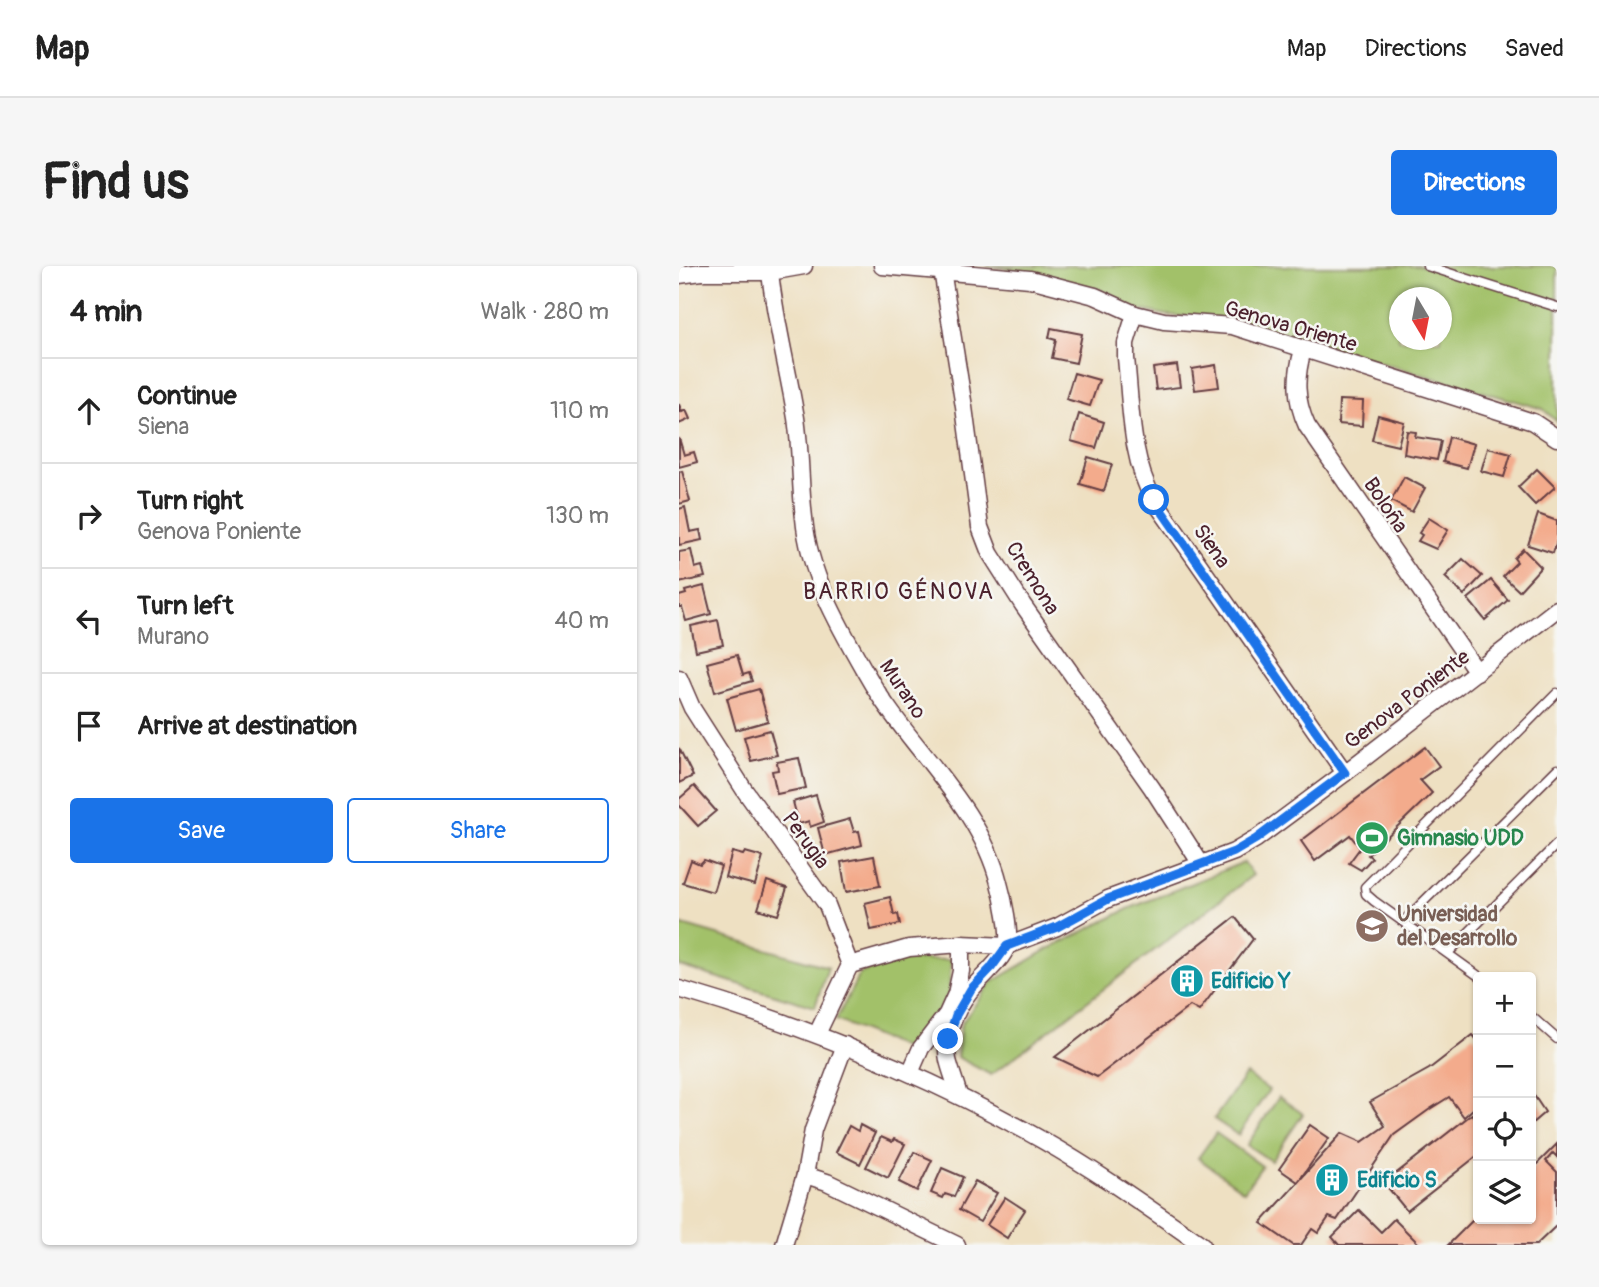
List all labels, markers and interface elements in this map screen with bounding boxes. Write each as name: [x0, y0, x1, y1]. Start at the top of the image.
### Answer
text: Map: [35, 28, 90, 69]
text: Map: [1287, 34, 1327, 63]
text: Directions: [1365, 34, 1466, 63]
text: Saved: [1504, 34, 1564, 63]
button: Directions: [1391, 150, 1557, 215]
text: Find us: [42, 152, 189, 213]
north arrow: [1389, 287, 1452, 350]
text: 4 min: [70, 293, 143, 330]
street label: Genova Oriente: [1222, 295, 1361, 358]
text: Walk · 280 m: [481, 297, 609, 326]
text: Continue: [137, 380, 237, 412]
icon: ahead: [70, 392, 108, 430]
text: 110 m: [550, 396, 609, 425]
text: Siena: [137, 412, 189, 441]
street label: Boloña: [1357, 472, 1414, 538]
route start: [1138, 484, 1169, 515]
text: Turn right: [137, 485, 243, 517]
icon: right: [70, 497, 108, 535]
text: 130 m: [546, 501, 609, 530]
text: Genova Poniente: [137, 517, 301, 546]
street label: Siena: [1187, 519, 1236, 574]
street label: Cremona: [1000, 537, 1066, 620]
district label: BARRIO GÉNOVA: [803, 577, 995, 606]
text: Turn left: [137, 590, 233, 622]
icon: left: [70, 602, 108, 640]
text: 40 m: [555, 606, 609, 635]
text: Murano: [137, 622, 209, 651]
street label: Genova Poniente: [1339, 643, 1476, 755]
street label: Murano: [873, 654, 932, 724]
icon: arrive: [70, 707, 108, 745]
text: Arrive at destination: [137, 710, 357, 742]
button: Save: [70, 798, 333, 863]
button: Share: [347, 798, 609, 863]
street label: Perugia: [776, 806, 835, 874]
sports icon: Gimnasio UDD: [1353, 819, 1391, 857]
place label: Gimnasio UDD: [1397, 825, 1524, 852]
place label: Universidad del Desarrollo: [1397, 901, 1518, 952]
school or university icon: Universidad del Desarrollo: [1353, 907, 1391, 945]
building icon: Edificio Y: [1168, 962, 1206, 1000]
place label: Edificio Y: [1211, 968, 1291, 995]
map controls: [1473, 972, 1536, 1224]
button: +: [1473, 972, 1536, 1035]
route end: [932, 1023, 963, 1054]
button: −: [1473, 1035, 1536, 1098]
button: locate: [1473, 1098, 1536, 1161]
building icon: Edificio S: [1313, 1161, 1351, 1199]
button: layers: [1473, 1161, 1536, 1224]
place label: Edificio S: [1357, 1167, 1437, 1194]

